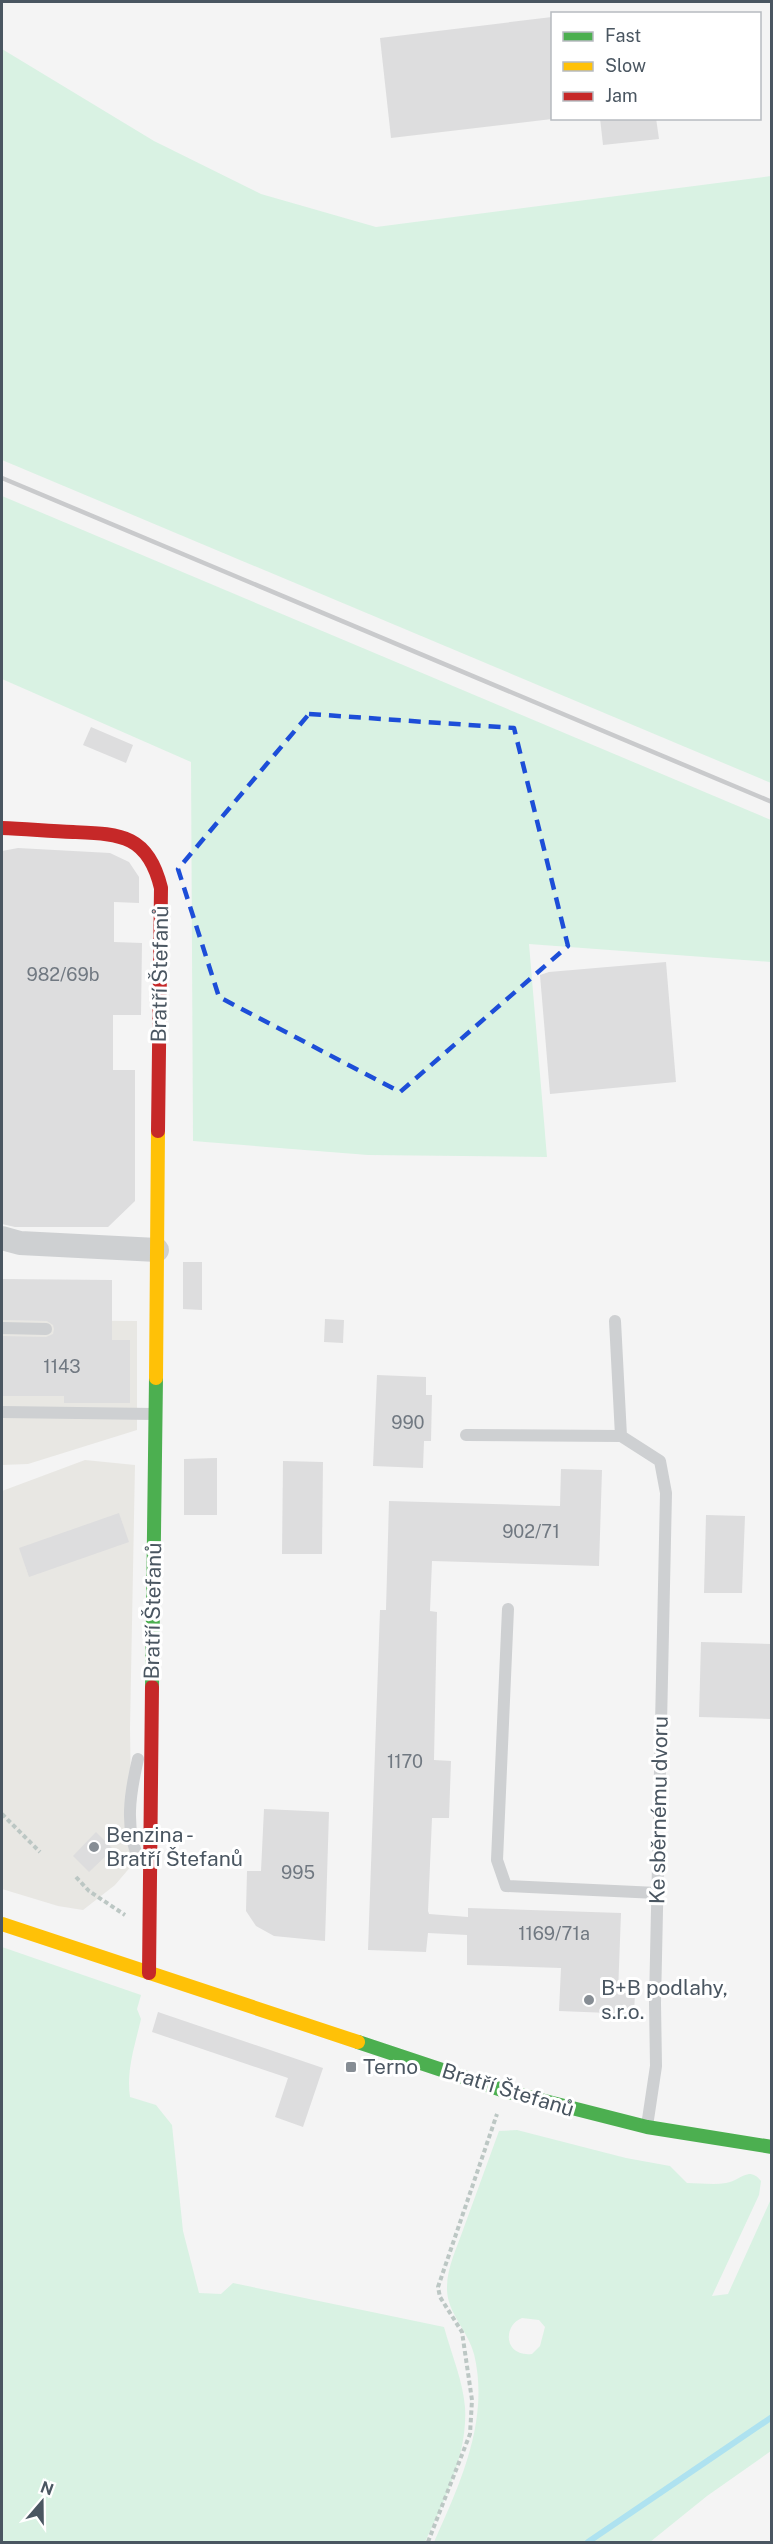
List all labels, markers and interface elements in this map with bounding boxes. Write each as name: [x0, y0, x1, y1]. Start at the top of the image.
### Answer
legend: [551, 12, 761, 120]
text: Fast: [605, 25, 641, 46]
text: Slow: [605, 55, 646, 76]
text: Jam: [605, 85, 638, 106]
street label: Bratří Štefanů: [146, 905, 173, 1043]
house number: 982/69b: [27, 964, 99, 985]
house number: 1143: [43, 1356, 81, 1377]
house number: 990: [391, 1412, 425, 1433]
house number: 902/71: [502, 1521, 560, 1542]
street label: Bratří Štefanů: [139, 1542, 166, 1680]
street label: Ke sběrnému dvoru: [644, 1716, 673, 1904]
house number: 1170: [387, 1751, 423, 1772]
place label: Benzina - Bratří Štefanů: [106, 1822, 243, 1871]
marker: Benzina - Bratří Štefanů: [87, 1840, 101, 1854]
house number: 995: [281, 1862, 315, 1883]
house number: 1169/71a: [518, 1923, 590, 1944]
place label: B+B podlahy, s.r.o.: [601, 1975, 728, 2024]
marker: B+B podlahy, s.r.o.: [582, 1993, 596, 2007]
place label: Terno: [363, 2054, 418, 2079]
street label: Bratří Štefanů: [439, 2058, 577, 2121]
marker: Terno: [344, 2060, 358, 2074]
north arrow: [12, 2472, 72, 2532]
text: N: [38, 2477, 56, 2499]

